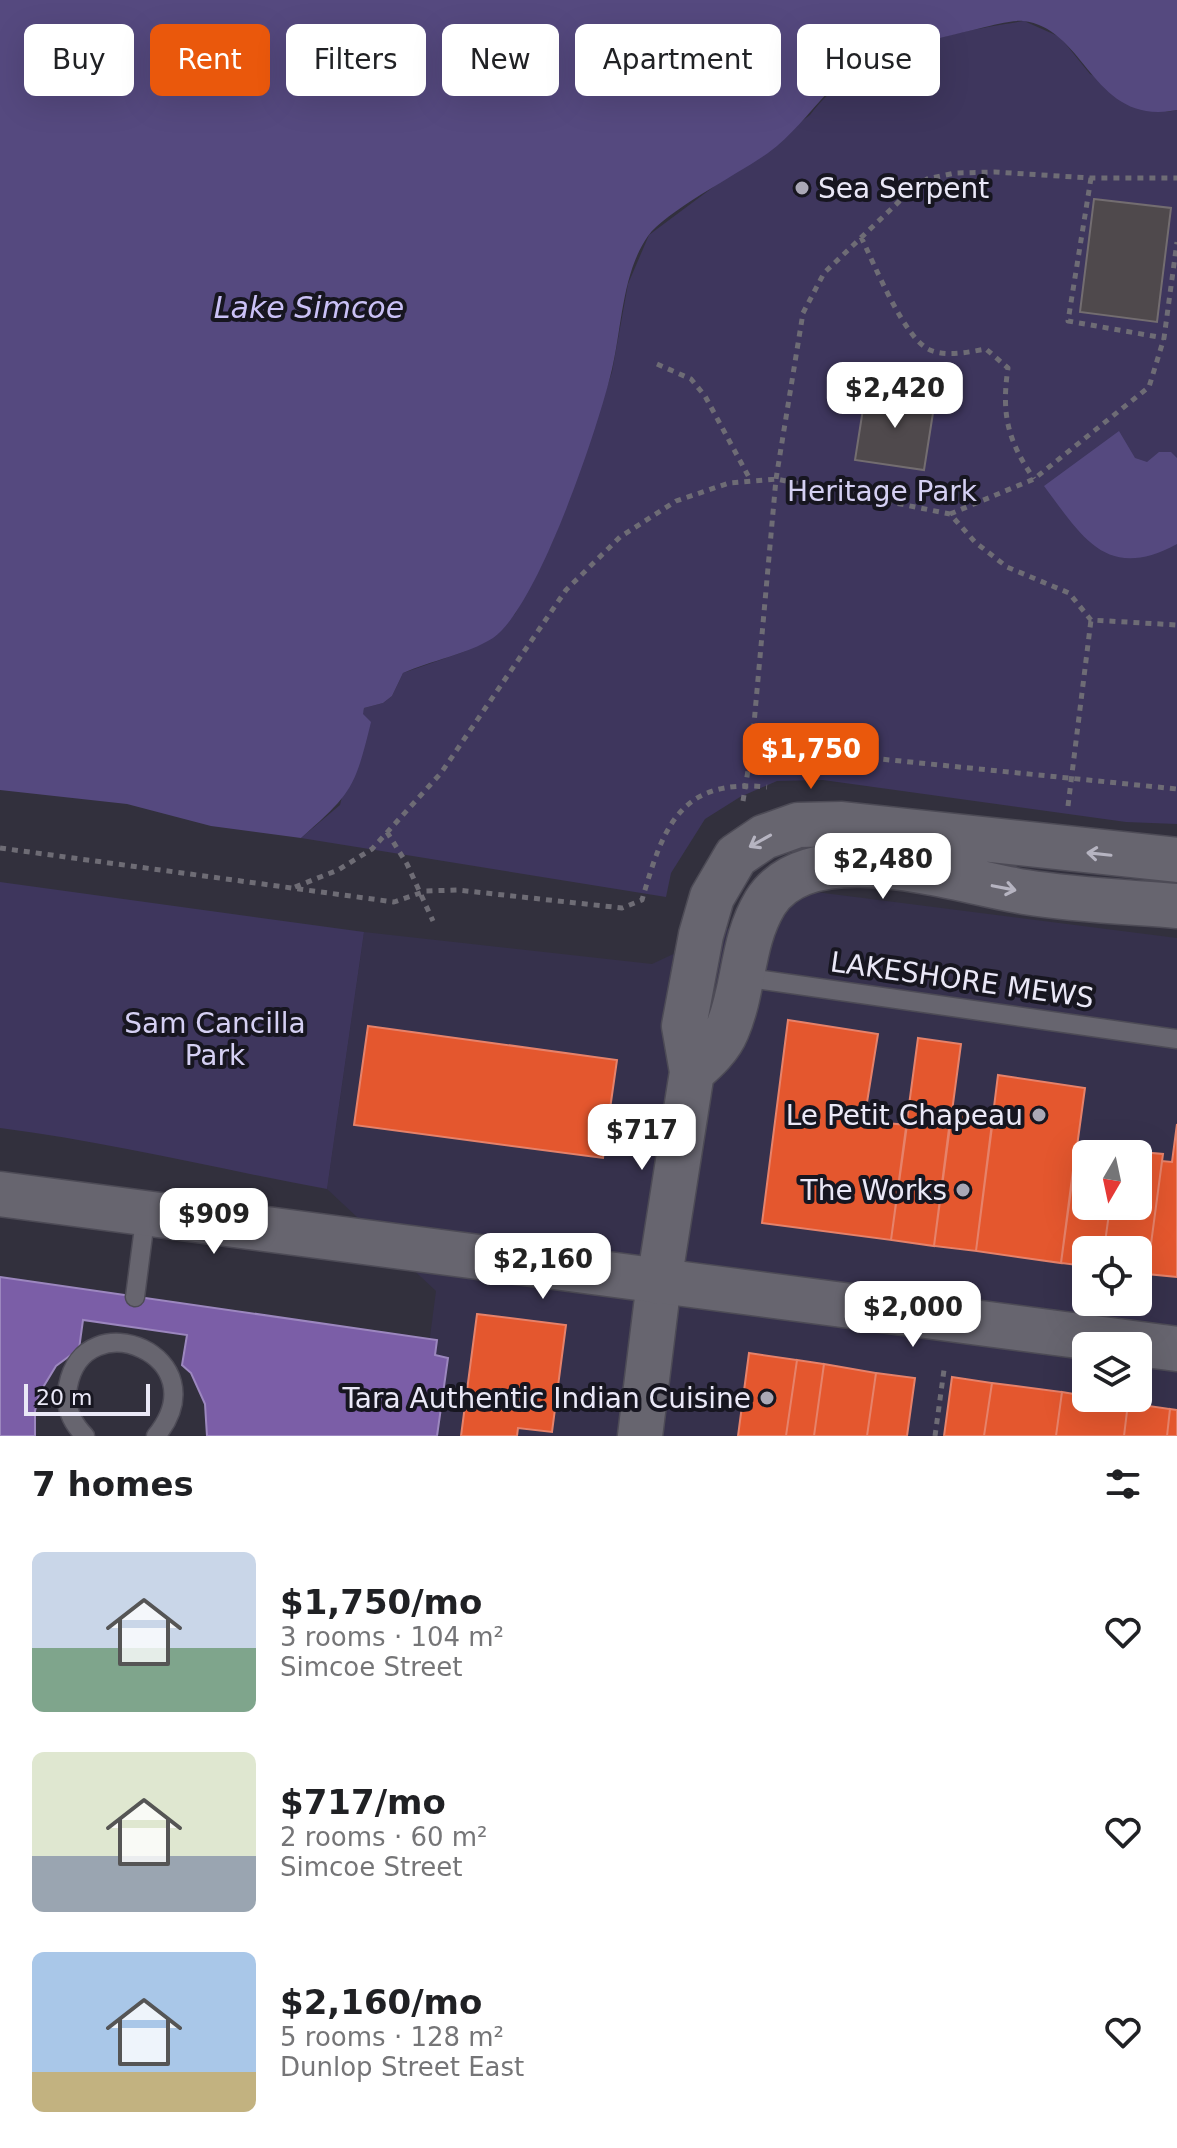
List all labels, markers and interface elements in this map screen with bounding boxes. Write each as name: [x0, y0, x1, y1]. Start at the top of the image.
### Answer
chip: Buy: [24, 24, 134, 96]
chip: Rent: [150, 24, 270, 96]
chip: Filters: [286, 24, 426, 96]
chip: New: [442, 24, 559, 96]
chip: Apartment: [575, 24, 781, 96]
chip: House: [797, 24, 940, 96]
place label: Sea Serpent: [818, 172, 989, 205]
marker: Sea Serpent: [793, 179, 811, 197]
water label: Lake Simcoe: [214, 290, 404, 325]
pin: $2,420: [830, 362, 960, 430]
text: $2,420: [845, 373, 945, 403]
park label: Heritage Park: [787, 475, 978, 508]
pin: $1,750: [746, 723, 876, 791]
text: $1,750: [761, 734, 861, 764]
pin: $2,480: [818, 833, 948, 901]
one-way arrow: [749, 834, 773, 849]
text: $2,480: [833, 844, 933, 874]
one-way arrow: [1086, 846, 1113, 861]
one-way arrow: [990, 881, 1016, 896]
street label: LAKESHORE MEWS: [828, 945, 1096, 1015]
park label: Sam Cancilla Park: [124, 1007, 306, 1072]
place label: Le Petit Chapeau: [786, 1099, 1023, 1132]
pin: $717: [595, 1104, 689, 1172]
marker: Le Petit Chapeau: [1030, 1106, 1048, 1124]
text: $717: [606, 1115, 678, 1145]
north arrow: [1072, 1140, 1152, 1220]
map controls: [1072, 1140, 1152, 1412]
place label: The Works: [800, 1174, 947, 1207]
marker: The Works: [954, 1181, 972, 1199]
pin: $909: [167, 1188, 261, 1256]
text: $909: [178, 1199, 250, 1229]
pin: $2,160: [478, 1233, 608, 1301]
button: locate: [1072, 1236, 1152, 1316]
text: $2,160: [493, 1244, 593, 1274]
pin: $2,000: [848, 1281, 978, 1349]
text: $2,000: [863, 1292, 963, 1322]
button: layers: [1072, 1332, 1152, 1412]
scale bar: [24, 1380, 150, 1416]
place label: Tara Authentic Indian Cuisine: [341, 1382, 751, 1415]
text: 20 m: [36, 1385, 92, 1410]
marker: Tara Authentic Indian Cuisine: [758, 1389, 776, 1407]
icon: filters: [1101, 1462, 1145, 1506]
text: 7 homes: [32, 1464, 194, 1504]
text: $1,750/mo: [280, 1582, 482, 1622]
icon: home: [96, 1584, 192, 1680]
icon: heart: [1101, 1610, 1145, 1654]
text: 3 rooms · 104 m²: [280, 1622, 504, 1652]
text: Simcoe Street: [280, 1652, 463, 1682]
text: $717/mo: [280, 1782, 446, 1822]
icon: home: [96, 1784, 192, 1880]
icon: heart: [1101, 1810, 1145, 1854]
text: 2 rooms · 60 m²: [280, 1822, 488, 1852]
text: Simcoe Street: [280, 1852, 463, 1882]
text: $2,160/mo: [280, 1982, 482, 2022]
icon: home: [96, 1984, 192, 2080]
icon: heart: [1101, 2010, 1145, 2054]
text: 5 rooms · 128 m²: [280, 2022, 504, 2052]
text: Dunlop Street East: [280, 2052, 524, 2082]

